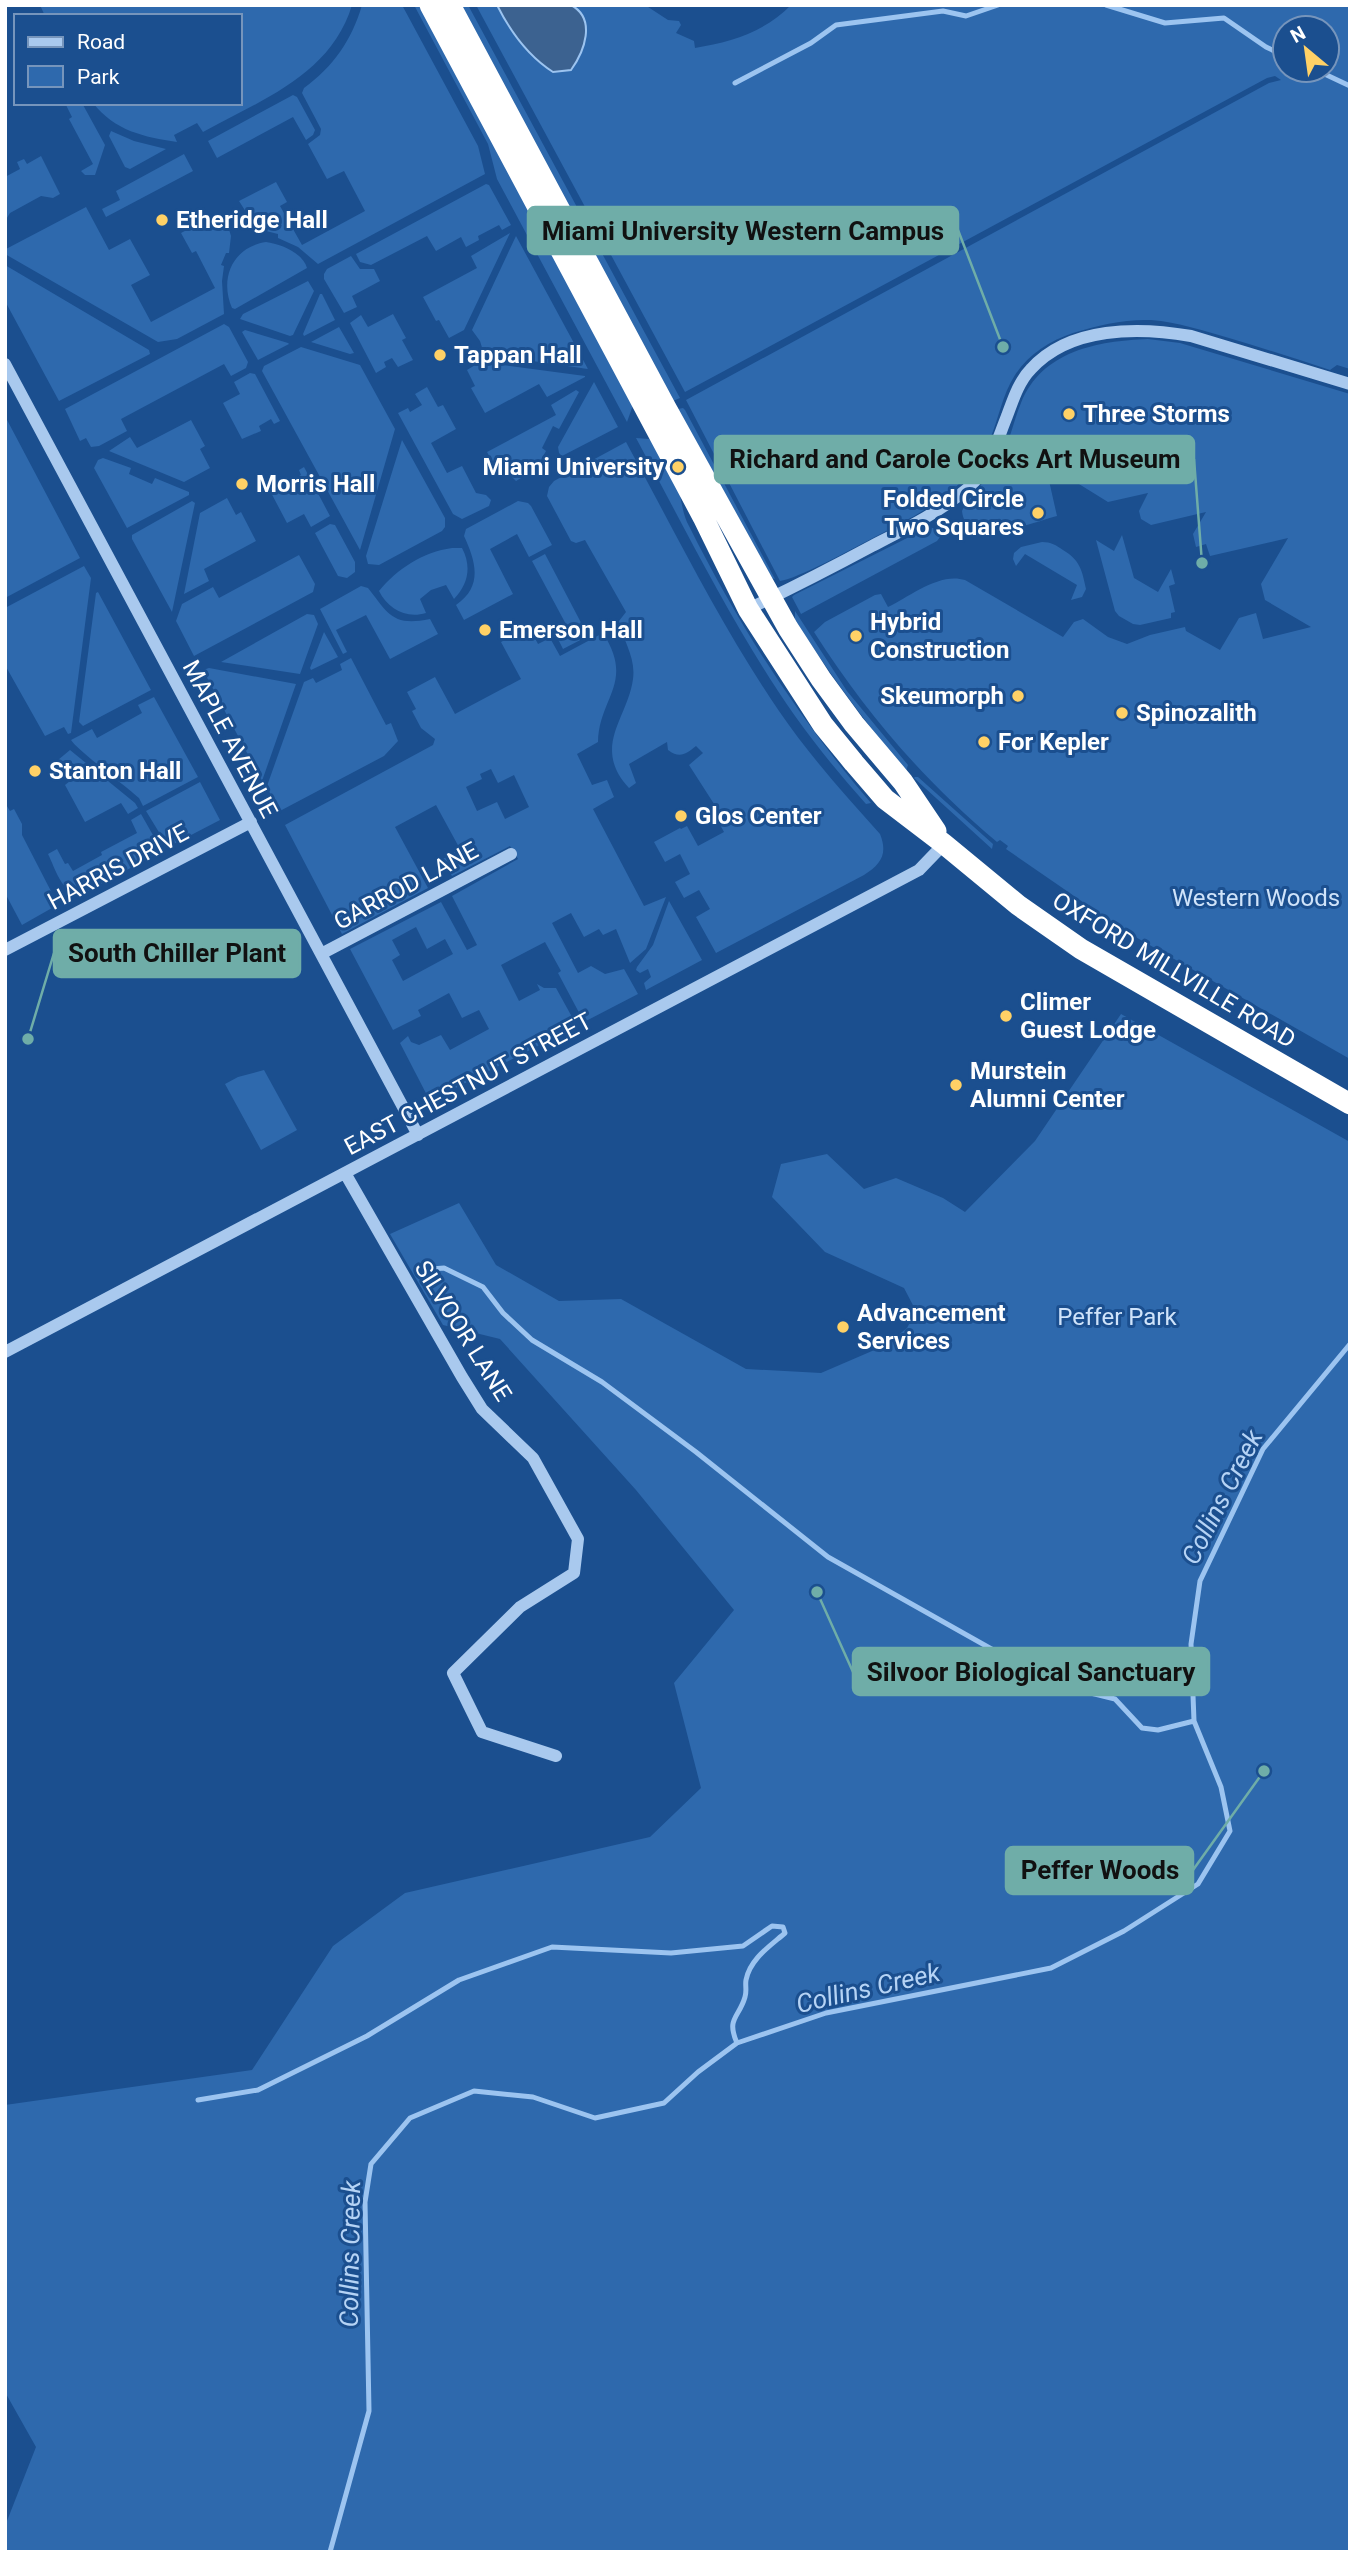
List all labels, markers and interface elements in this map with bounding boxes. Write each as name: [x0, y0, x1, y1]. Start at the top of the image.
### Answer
legend: [14, 14, 242, 105]
north arrow: [1271, 14, 1341, 84]
text: N: [1287, 21, 1309, 48]
text: Road: [77, 30, 125, 54]
text: Park: [77, 65, 120, 89]
place label: Etheridge Hall: [176, 206, 328, 234]
callout: Miami University Western Campus: [528, 207, 958, 254]
marker: Etheridge Hall: [154, 212, 170, 228]
text: Miami University Western Campus: [542, 216, 944, 246]
place label: Tappan Hall: [454, 341, 582, 369]
marker: Tappan Hall: [432, 347, 448, 363]
place label: Three Storms: [1083, 400, 1230, 428]
marker: Three Storms: [1061, 406, 1077, 422]
callout: Richard and Carole Cocks Art Museum: [715, 436, 1194, 483]
text: Richard and Carole Cocks Art Museum: [729, 444, 1181, 474]
place label: Miami University: [482, 453, 665, 481]
marker: Miami University: [670, 459, 686, 475]
place label: Morris Hall: [256, 470, 375, 498]
marker: Morris Hall: [234, 476, 250, 492]
place label: Folded Circle Two Squares: [883, 485, 1024, 541]
marker: Folded Circle Two Squares: [1030, 505, 1046, 521]
place label: Hybrid Construction: [870, 608, 1009, 664]
place label: Emerson Hall: [499, 616, 643, 644]
marker: Emerson Hall: [477, 622, 493, 638]
marker: Hybrid Construction: [848, 628, 864, 644]
street label: MAPLE AVENUE: [177, 655, 283, 823]
place label: Skeumorph: [880, 682, 1004, 710]
marker: Skeumorph: [1010, 688, 1026, 704]
place label: Spinozalith: [1136, 699, 1257, 727]
marker: Spinozalith: [1114, 705, 1130, 721]
place label: For Kepler: [998, 728, 1109, 756]
marker: For Kepler: [976, 734, 992, 750]
place label: Stanton Hall: [49, 757, 181, 785]
marker: Stanton Hall: [27, 763, 43, 779]
place label: Glos Center: [695, 802, 822, 830]
marker: Glos Center: [673, 808, 689, 824]
street label: HARRIS DRIVE: [43, 818, 193, 916]
street label: GARROD LANE: [329, 836, 483, 936]
park label: Western Woods: [1172, 884, 1340, 912]
street label: OXFORD MILLVILLE ROAD: [1047, 886, 1301, 1054]
callout: South Chiller Plant: [54, 930, 300, 977]
text: South Chiller Plant: [68, 938, 286, 968]
place label: Climer Guest Lodge: [1020, 988, 1156, 1044]
street label: EAST CHESTNUT STREET: [340, 1007, 596, 1161]
marker: Climer Guest Lodge: [998, 1008, 1014, 1024]
place label: Murstein Alumni Center: [970, 1057, 1125, 1113]
marker: Murstein Alumni Center: [948, 1077, 964, 1093]
street label: SILVOOR LANE: [409, 1256, 517, 1406]
place label: Advancement Services: [857, 1299, 1006, 1355]
park label: Peffer Park: [1057, 1303, 1177, 1331]
marker: Advancement Services: [835, 1319, 851, 1335]
water label: Collins Creek: [1175, 1424, 1269, 1569]
callout: Silvoor Biological Sanctuary: [853, 1648, 1209, 1695]
text: Silvoor Biological Sanctuary: [867, 1657, 1196, 1687]
callout: Peffer Woods: [1006, 1847, 1193, 1894]
text: Peffer Woods: [1021, 1855, 1179, 1885]
water label: Collins Creek: [793, 1957, 944, 2019]
water label: Collins Creek: [334, 2179, 366, 2328]

